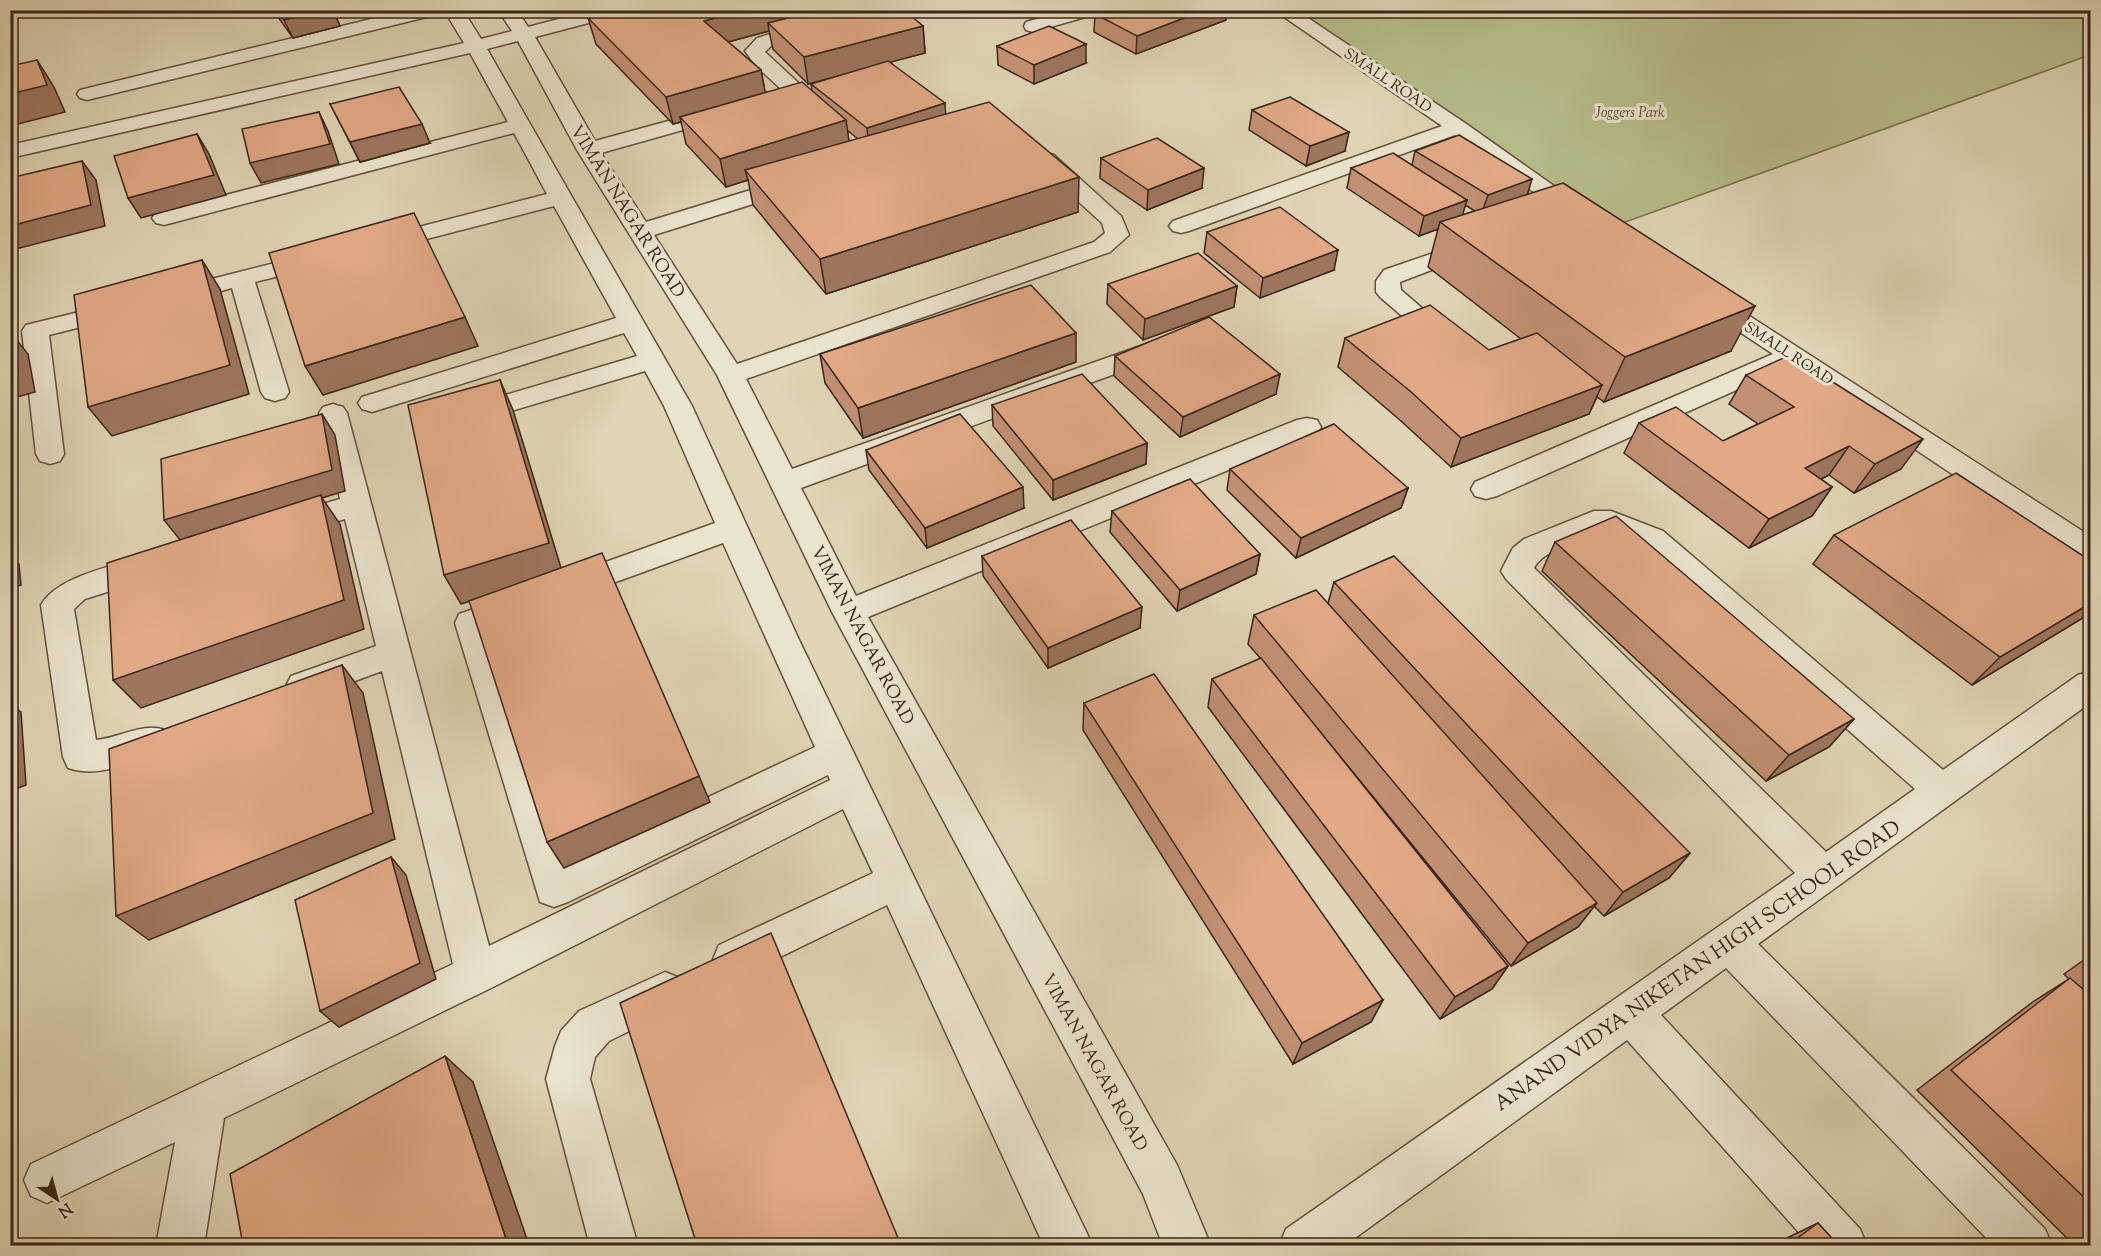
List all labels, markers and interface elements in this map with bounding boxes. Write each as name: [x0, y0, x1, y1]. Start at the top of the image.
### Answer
street label: SMALL ROAD: [1339, 44, 1436, 119]
park label: Joggers Park: [1594, 103, 1665, 124]
street label: VIMAN NAGAR ROAD: [562, 121, 690, 304]
street label: SMALL ROAD: [1740, 318, 1837, 391]
street label: VIMAN NAGAR ROAD: [803, 542, 920, 730]
street label: ANAND VIDYA NIKETAN HIGH SCHOOL ROAD: [1489, 814, 1908, 1120]
street label: VIMAN NAGAR ROAD: [1034, 969, 1153, 1157]
north arrow: [27, 1169, 87, 1229]
text: N: [52, 1196, 76, 1222]

